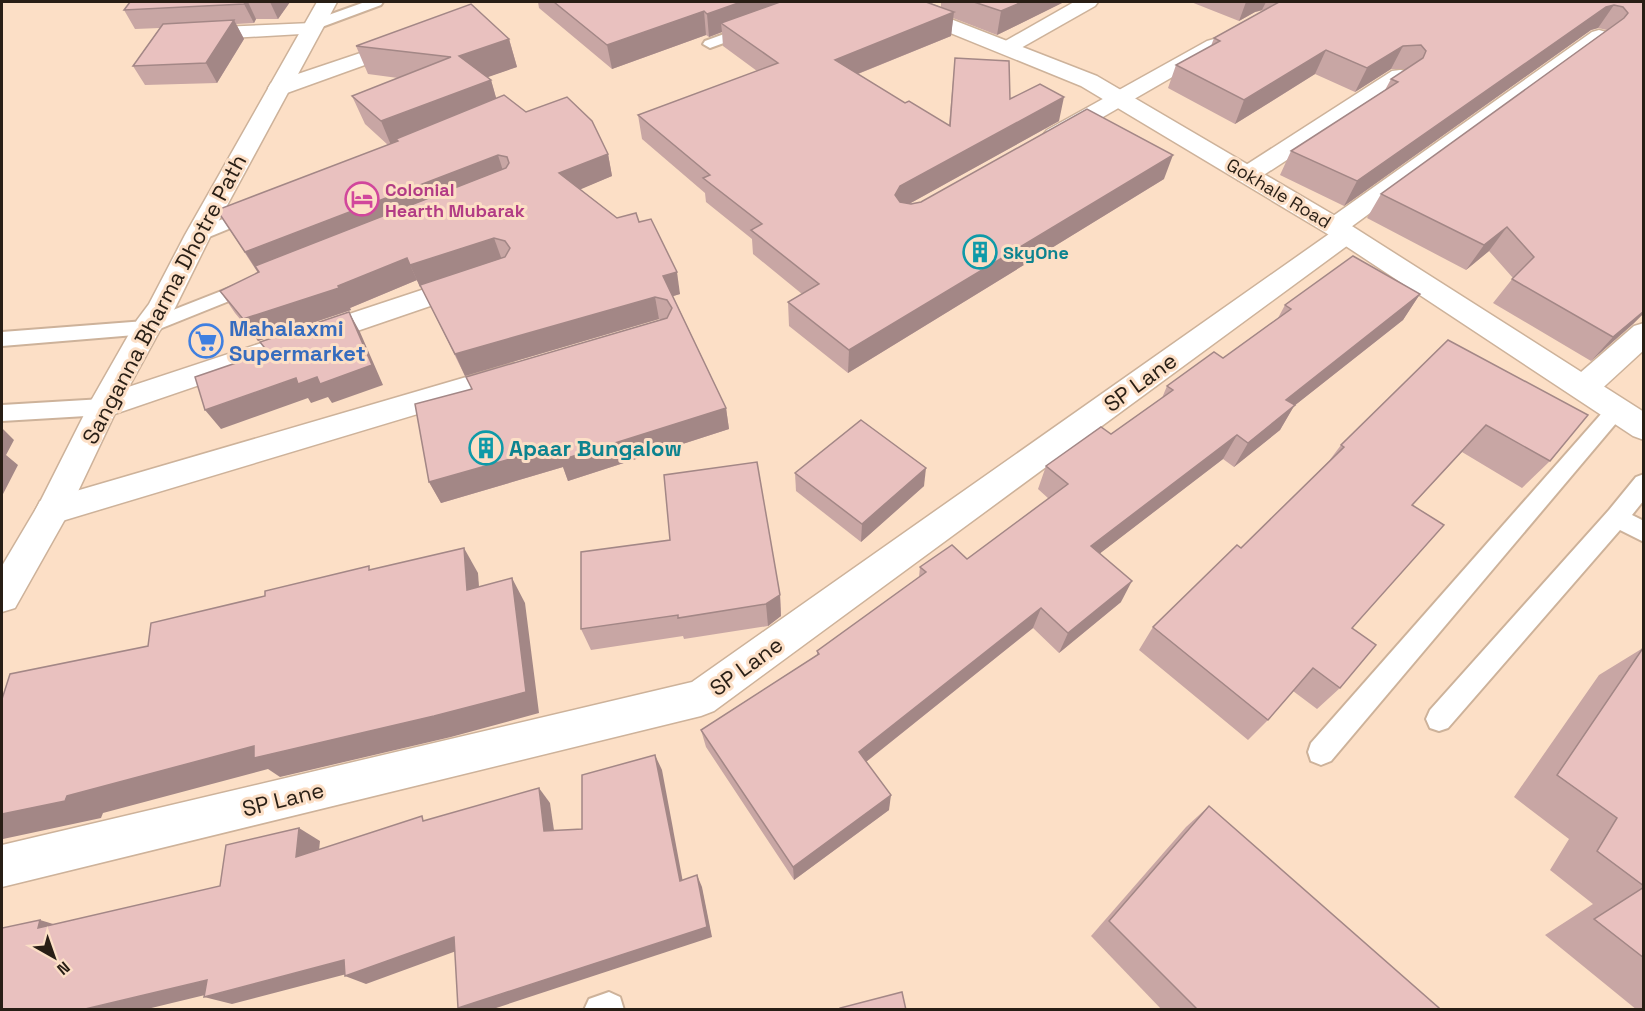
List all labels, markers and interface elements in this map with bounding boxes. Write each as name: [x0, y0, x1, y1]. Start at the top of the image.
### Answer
street label: Sanganna Bharma Dhotre Path: [76, 149, 252, 449]
street label: Gokhale Road: [1223, 153, 1335, 233]
place label: Colonial Hearth Mubarak: [385, 178, 525, 222]
hotel icon: Colonial Hearth Mubarak: [344, 181, 380, 217]
building icon: SkyOne: [962, 234, 998, 270]
place label: SkyOne: [1003, 241, 1069, 264]
place label: Mahalaxmi Supermarket: [229, 314, 366, 367]
supermarket icon: Mahalaxmi Supermarket: [188, 323, 224, 359]
street label: SP Lane: [1098, 346, 1182, 418]
building icon: Apaar Bungalow: [468, 430, 504, 466]
place label: Apaar Bungalow: [509, 434, 682, 462]
street label: SP Lane: [704, 630, 788, 702]
street label: SP Lane: [239, 775, 327, 823]
north arrow: [24, 927, 84, 987]
text: N: [52, 957, 74, 980]

